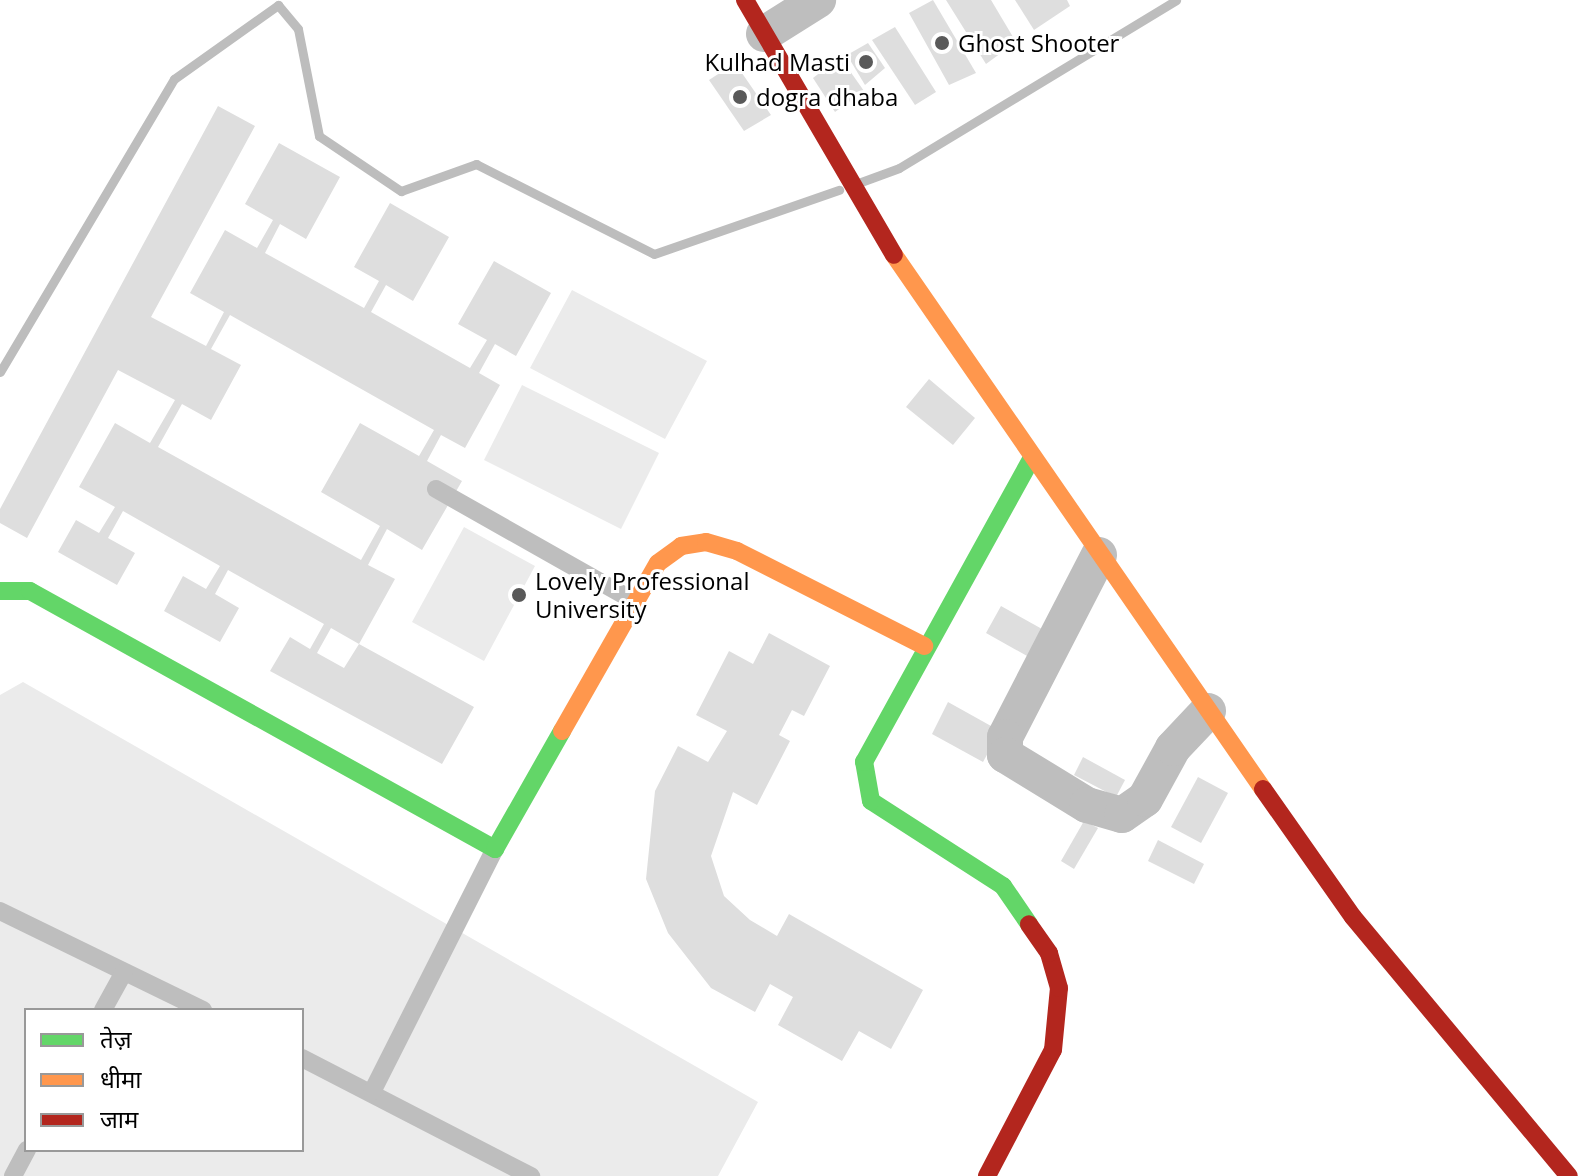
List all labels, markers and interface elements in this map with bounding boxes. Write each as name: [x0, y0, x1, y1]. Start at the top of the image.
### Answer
place label: Ghost Shooter: [958, 29, 1119, 57]
marker: Ghost Shooter: [933, 34, 951, 52]
place label: Kulhad Masti: [705, 48, 850, 76]
marker: Kulhad Masti: [857, 53, 875, 71]
place label: dogra dhaba: [756, 83, 898, 111]
marker: dogra dhaba: [731, 88, 749, 106]
place label: Lovely Professional University: [535, 567, 749, 623]
marker: Lovely Professional University: [510, 586, 528, 604]
legend: [24, 1008, 304, 1152]
text: तेज़: [100, 1022, 132, 1055]
text: धीमा: [100, 1062, 142, 1095]
text: जाम: [100, 1102, 138, 1135]

